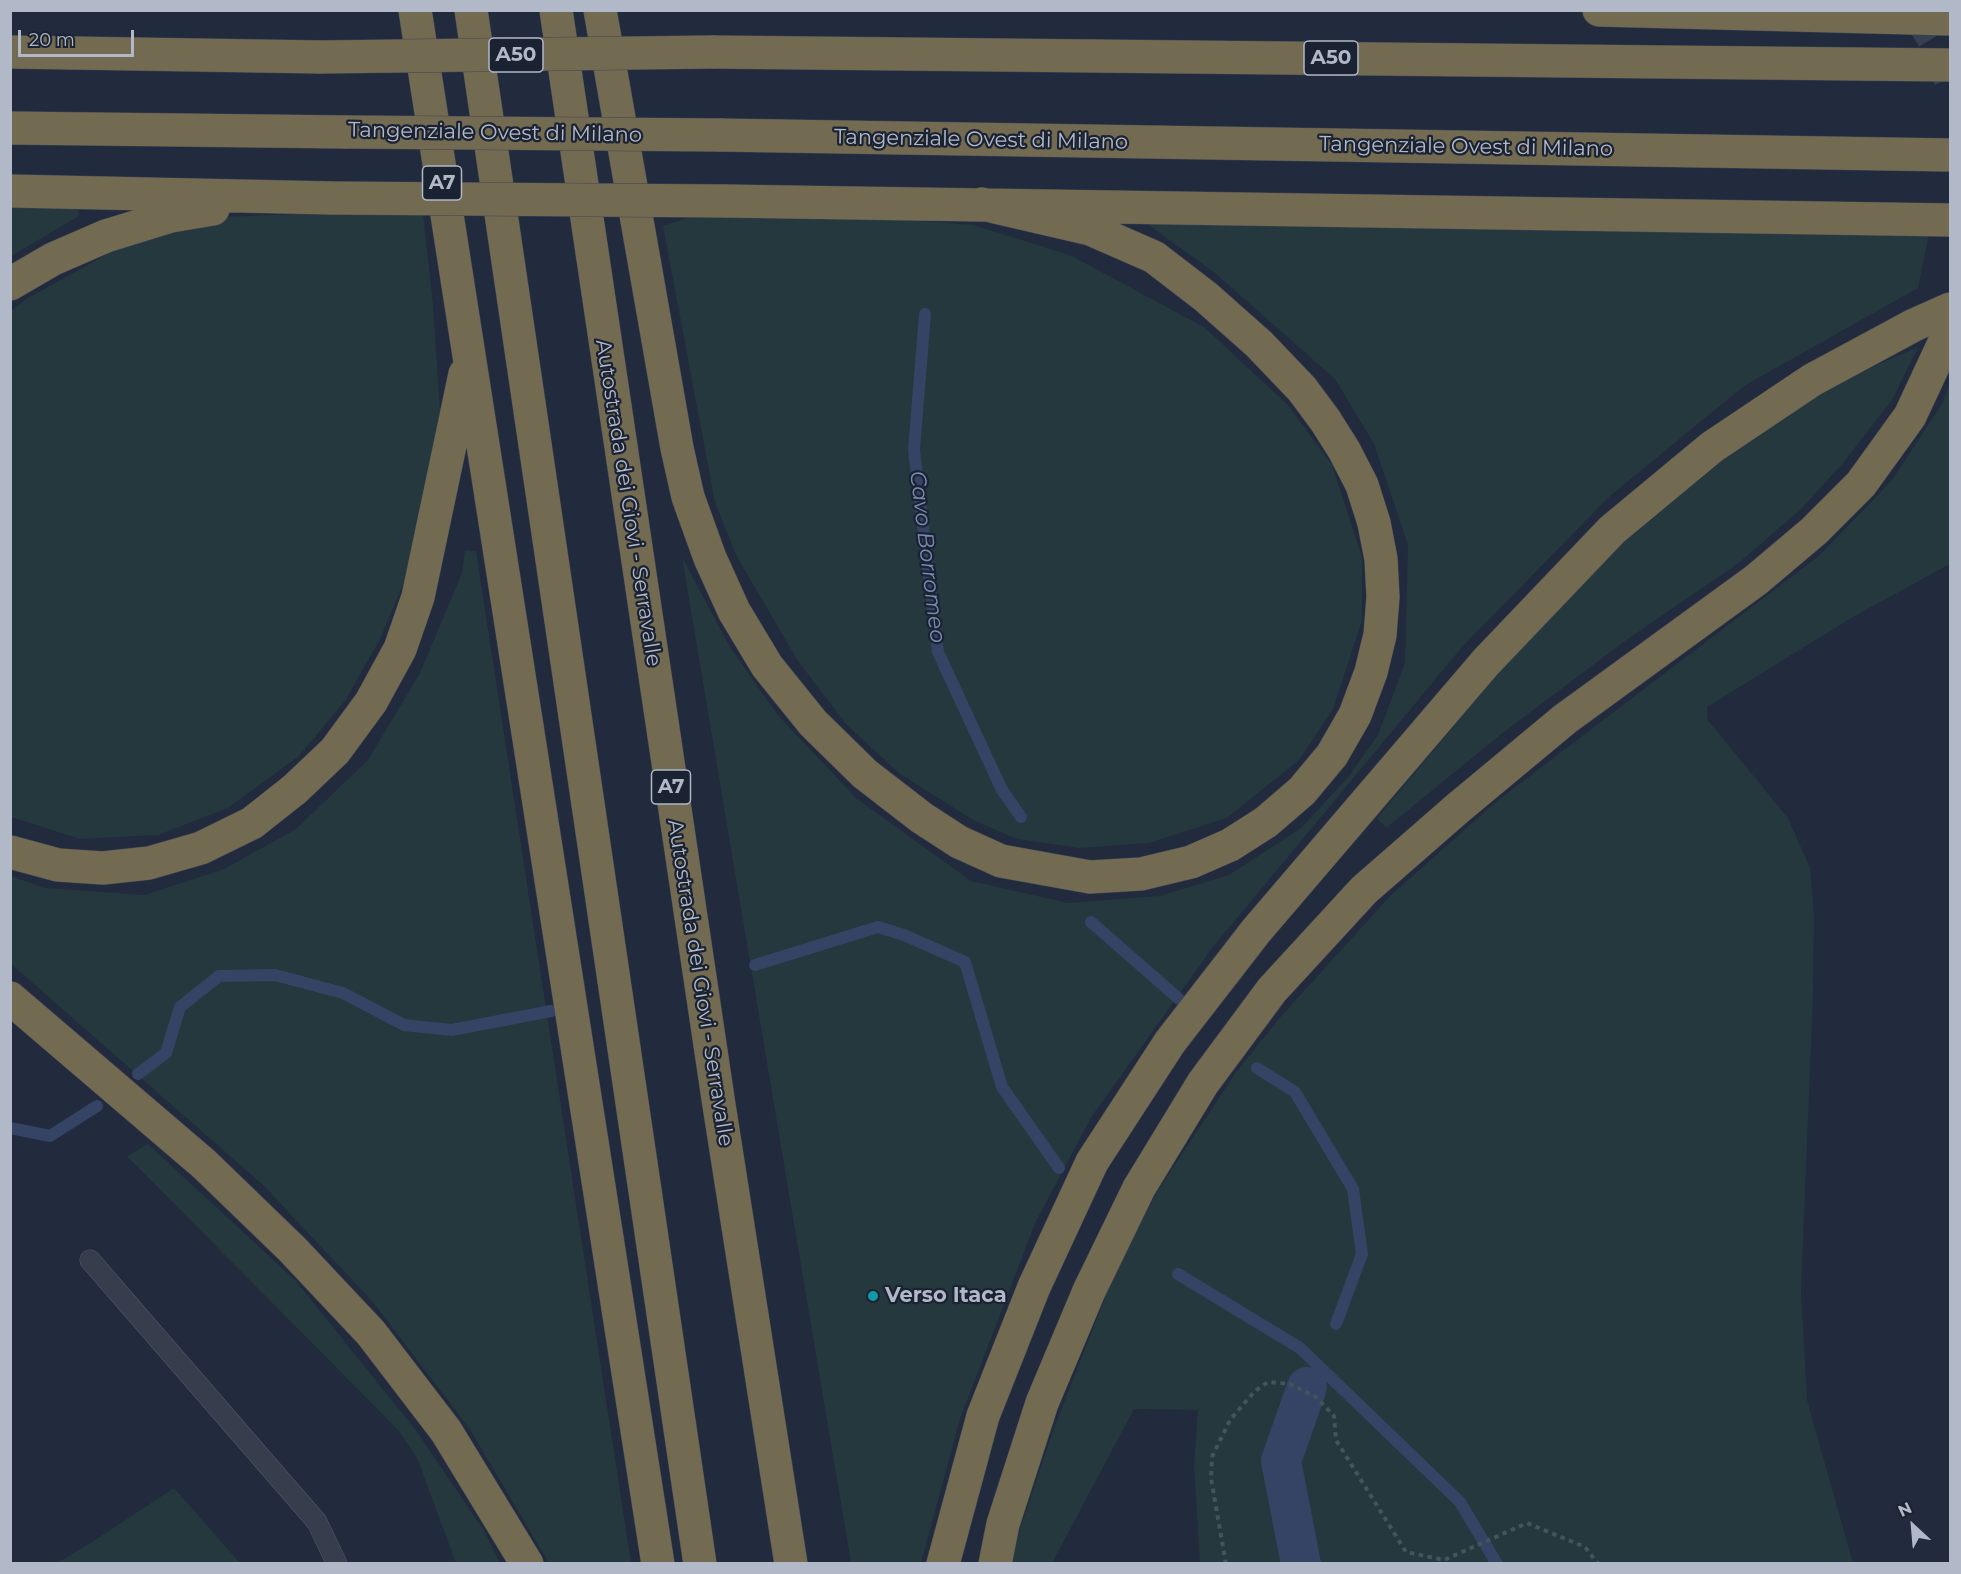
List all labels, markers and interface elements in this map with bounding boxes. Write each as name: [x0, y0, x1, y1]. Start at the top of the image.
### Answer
scale bar: [21, 18, 136, 56]
text: 20 m: [29, 29, 75, 51]
road number: A50: [489, 38, 543, 72]
road number: A50: [1304, 41, 1358, 75]
street label: Tangenziale Ovest di Milano: [348, 118, 642, 148]
street label: Tangenziale Ovest di Milano: [834, 125, 1128, 155]
street label: Tangenziale Ovest di Milano: [1319, 132, 1613, 162]
road number: A7: [422, 166, 462, 200]
street label: Autostrada dei Giovi - Serravalle: [590, 338, 666, 668]
water label: Cavo Borromeo: [903, 469, 951, 645]
road number: A7: [652, 770, 690, 804]
street label: Autostrada dei Giovi - Serravalle: [662, 818, 738, 1148]
place label: Verso Itaca: [885, 1283, 1007, 1309]
marker: Verso Itaca: [866, 1289, 880, 1303]
north arrow: [1883, 1496, 1943, 1556]
text: N: [1895, 1498, 1915, 1521]

